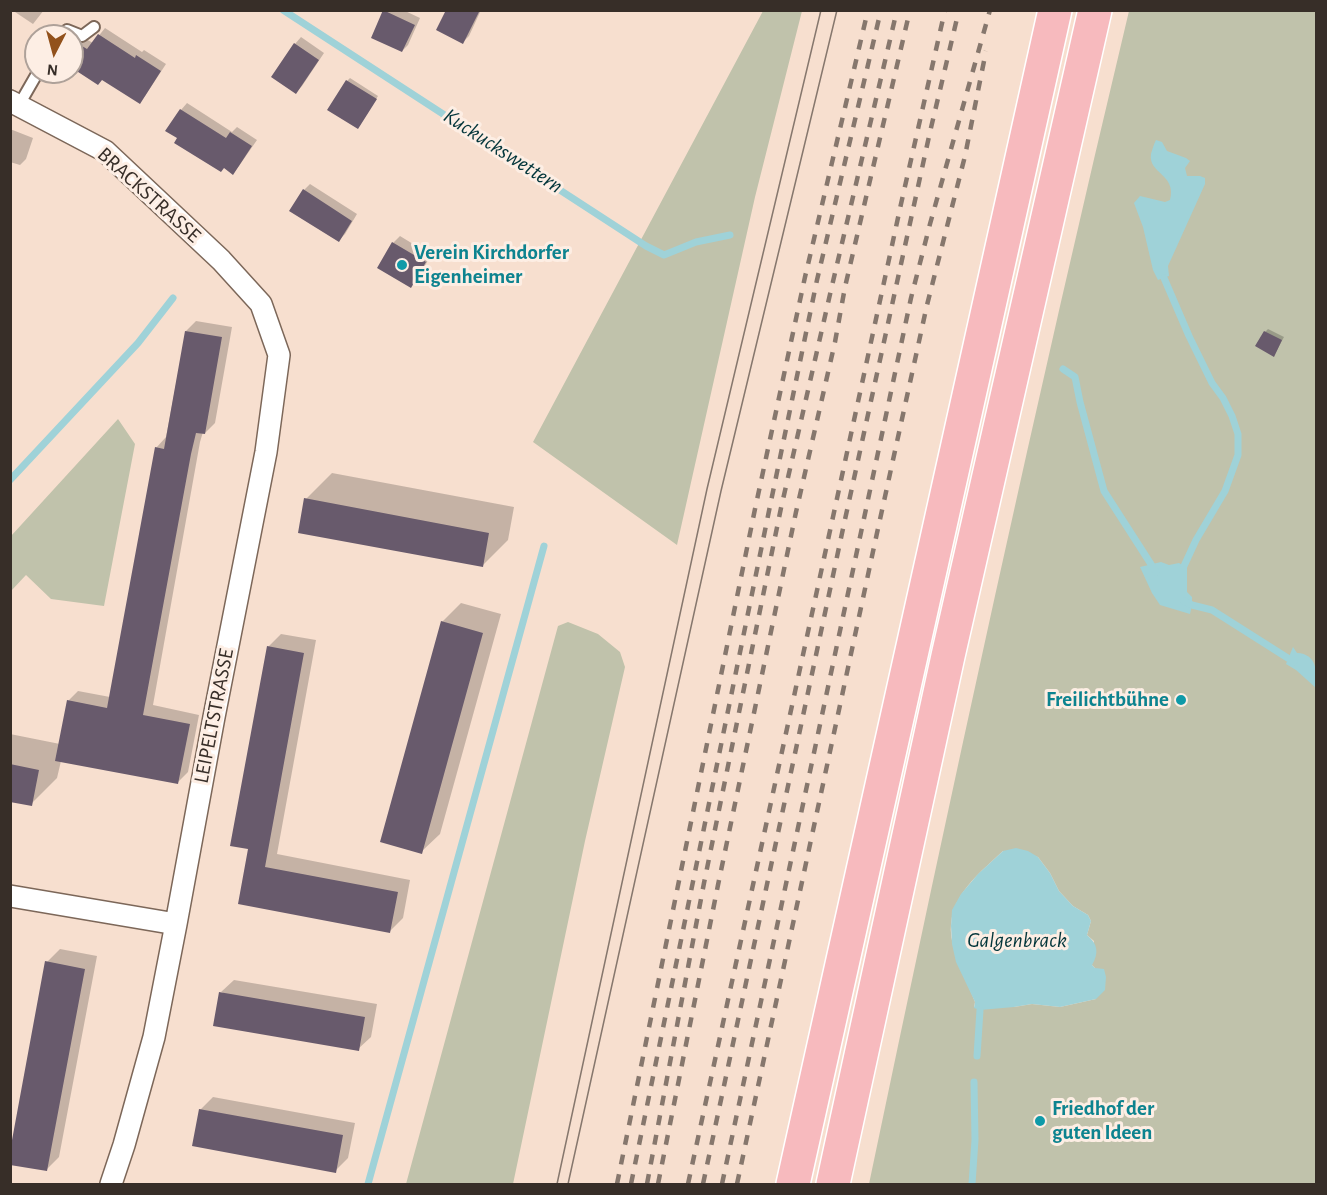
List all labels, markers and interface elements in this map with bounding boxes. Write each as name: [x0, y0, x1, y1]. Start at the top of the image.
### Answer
north arrow: [24, 24, 84, 84]
text: N: [46, 61, 59, 78]
water label: Kuckuckswettern: [438, 103, 568, 199]
street label: BRACKSTRASSE: [92, 142, 206, 248]
place label: Verein Kirchdorfer Eigenheimer: [414, 240, 569, 290]
marker: Verein Kirchdorfer Eigenheimer: [395, 258, 409, 272]
street label: LEIPELTSTRASSE: [189, 646, 239, 786]
place label: Freilichtbühne: [1046, 687, 1169, 713]
marker: Freilichtbühne: [1174, 693, 1188, 707]
water label: Galgenbrack: [967, 927, 1067, 953]
place label: Friedhof der guten Ideen: [1052, 1096, 1154, 1146]
marker: Friedhof der guten Ideen: [1033, 1114, 1047, 1128]

